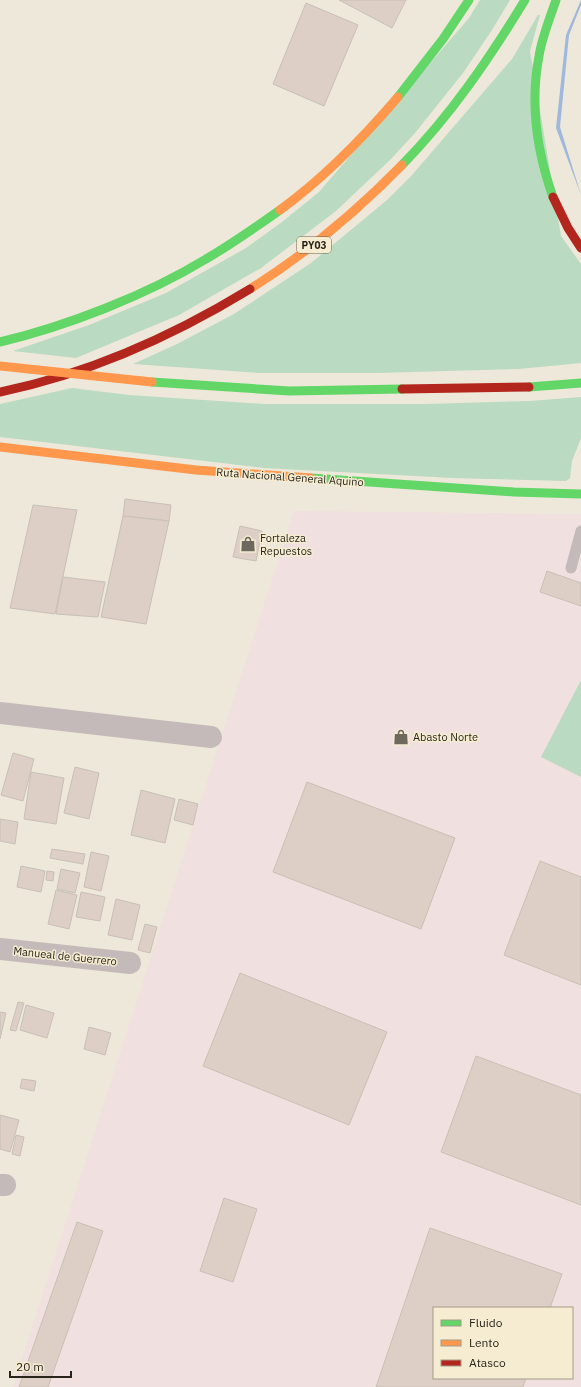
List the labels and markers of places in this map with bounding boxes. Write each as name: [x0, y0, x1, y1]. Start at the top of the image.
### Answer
place label: Fortaleza Repuestos: [260, 531, 312, 558]
shop icon: Fortaleza Repuestos: [239, 535, 257, 553]
shop icon: Abasto Norte: [392, 728, 410, 746]
place label: Abasto Norte: [413, 730, 478, 744]

